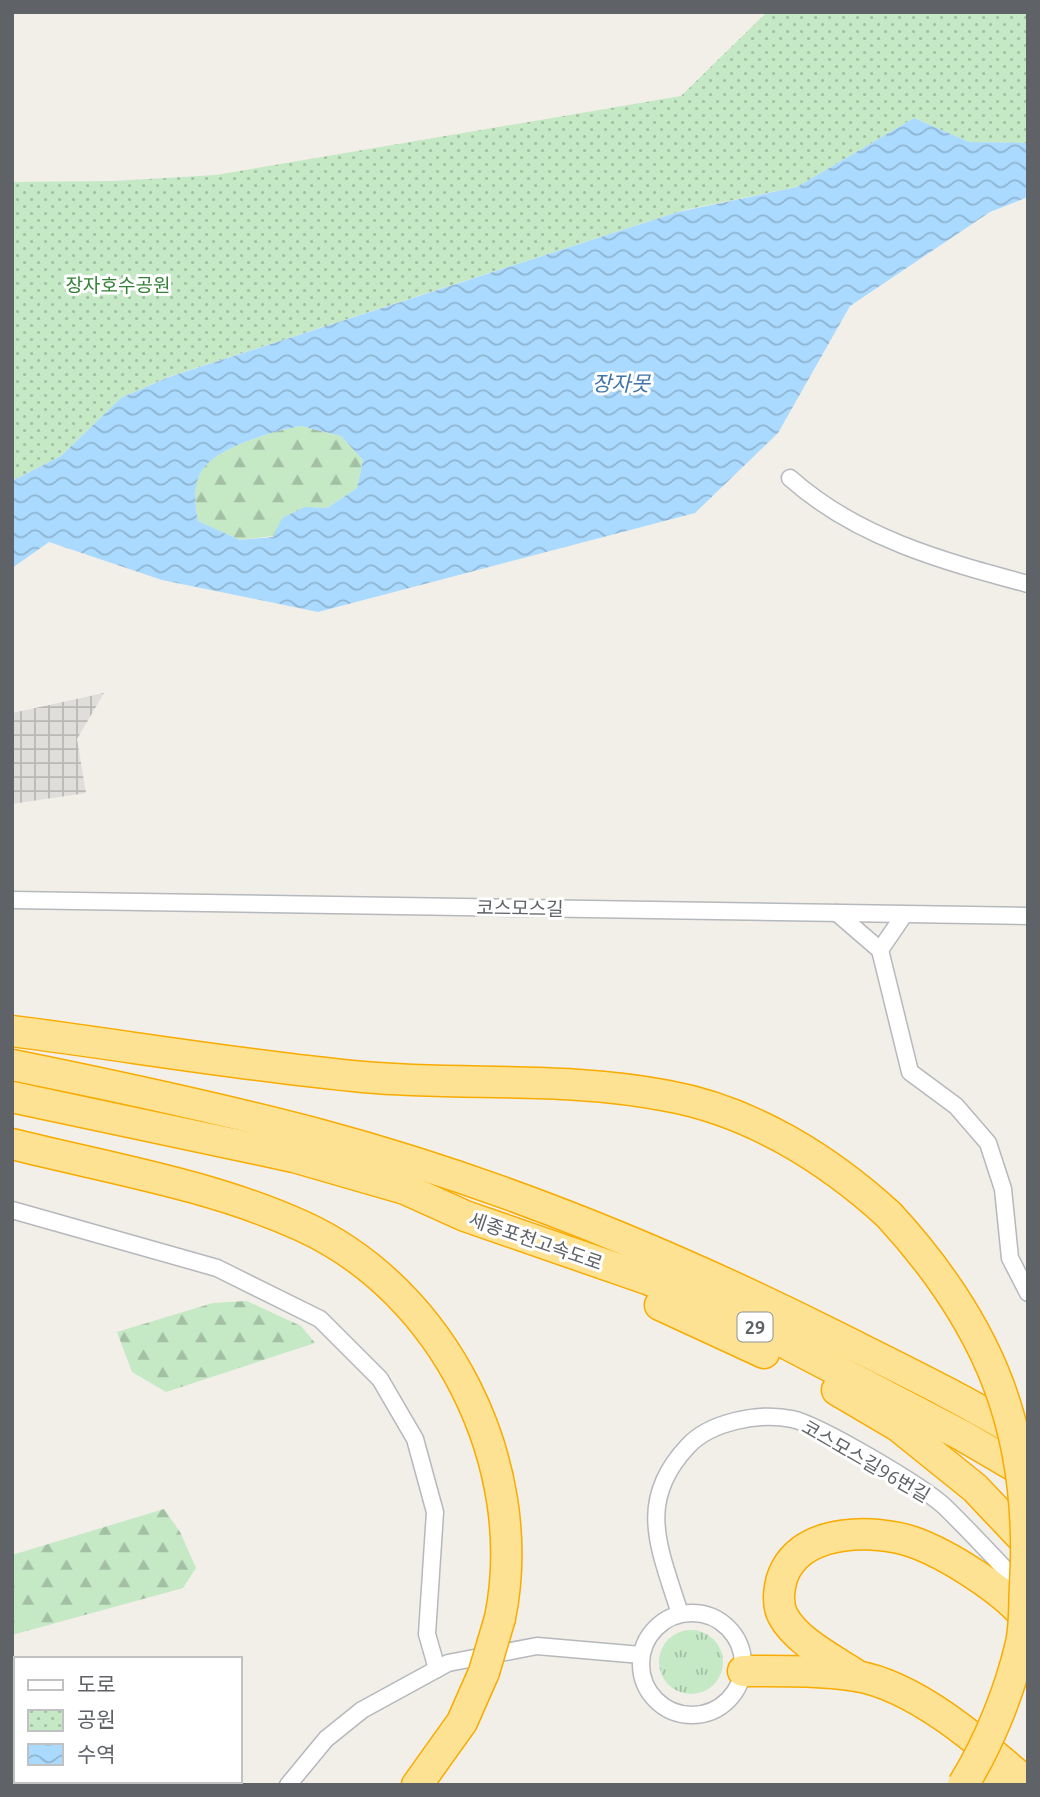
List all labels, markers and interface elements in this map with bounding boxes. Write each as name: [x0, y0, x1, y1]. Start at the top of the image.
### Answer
park label: 장자호수공원: [66, 274, 170, 296]
water label: 장자못: [592, 371, 652, 395]
street label: 코스모스길: [476, 896, 564, 920]
street label: 세종포천고속도로: [466, 1208, 606, 1274]
road number: 29: [738, 1312, 772, 1342]
street label: 코스모스길96번길: [798, 1416, 934, 1506]
legend: [14, 1657, 242, 1783]
text: 도로: [77, 1672, 116, 1696]
text: 공원: [77, 1707, 116, 1731]
text: 수역: [77, 1742, 116, 1766]

